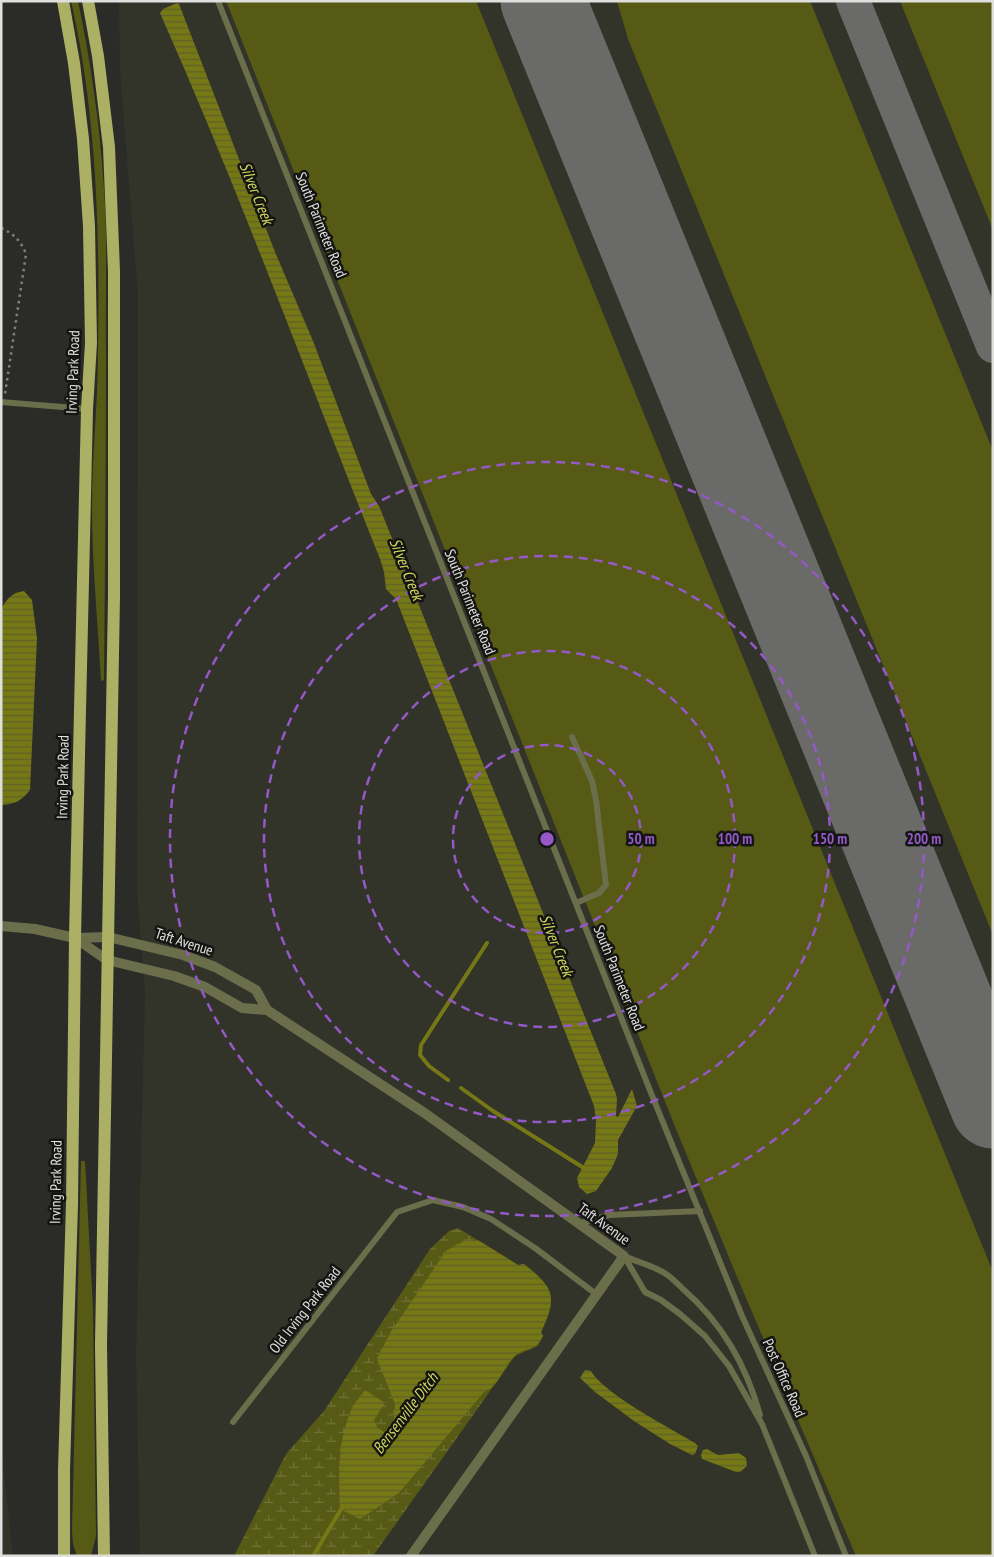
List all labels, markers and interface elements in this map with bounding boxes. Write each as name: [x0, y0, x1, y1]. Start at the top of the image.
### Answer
water label: Silver Creek: [235, 159, 279, 229]
street label: South Parimeter Road: [292, 169, 351, 280]
street label: Irving Park Road: [62, 330, 83, 414]
water label: Silver Creek: [385, 535, 429, 605]
street label: South Parimeter Road: [441, 546, 500, 657]
street label: Irving Park Road: [52, 735, 73, 819]
text: 50 m: [627, 829, 655, 848]
text: 100 m: [718, 829, 752, 848]
text: 150 m: [813, 829, 847, 848]
text: 200 m: [907, 829, 941, 848]
centre of rings: [538, 830, 556, 848]
water label: Silver Creek: [535, 911, 579, 981]
street label: South Parimeter Road: [590, 922, 649, 1033]
street label: Taft Avenue: [153, 923, 216, 960]
street label: Irving Park Road: [45, 1140, 66, 1224]
street label: Taft Avenue: [574, 1198, 634, 1249]
street label: Old Irving Park Road: [265, 1262, 344, 1357]
street label: Post Office Road: [759, 1336, 810, 1420]
water label: Bensenville Ditch: [368, 1368, 443, 1457]

